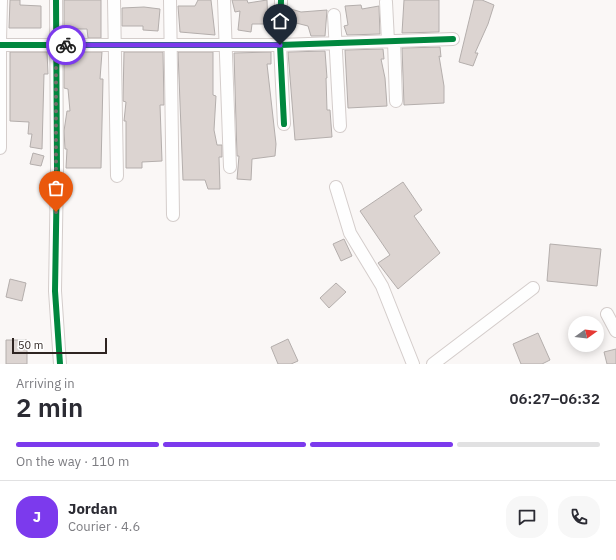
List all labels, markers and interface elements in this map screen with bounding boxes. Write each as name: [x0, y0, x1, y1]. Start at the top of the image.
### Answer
pin: [263, 4, 297, 45]
icon: home: [269, 10, 291, 32]
courier: [46, 25, 86, 65]
icon: bike: [55, 34, 77, 56]
pin: [39, 171, 73, 212]
icon: bag: [45, 177, 67, 199]
north arrow: [568, 316, 604, 352]
map controls: [568, 316, 604, 352]
scale bar: [12, 336, 107, 355]
text: 50 m: [18, 338, 43, 352]
text: Arriving in: [16, 375, 75, 392]
text: 06:27–06:32: [510, 389, 600, 408]
text: 2 min: [16, 390, 83, 424]
text: On the way · 110 m: [16, 453, 129, 470]
button: chat: [506, 496, 548, 538]
button: phone: [558, 496, 600, 538]
text: Jordan: [68, 499, 117, 518]
text: J: [33, 507, 41, 526]
text: Courier · 4.6: [68, 518, 140, 535]

